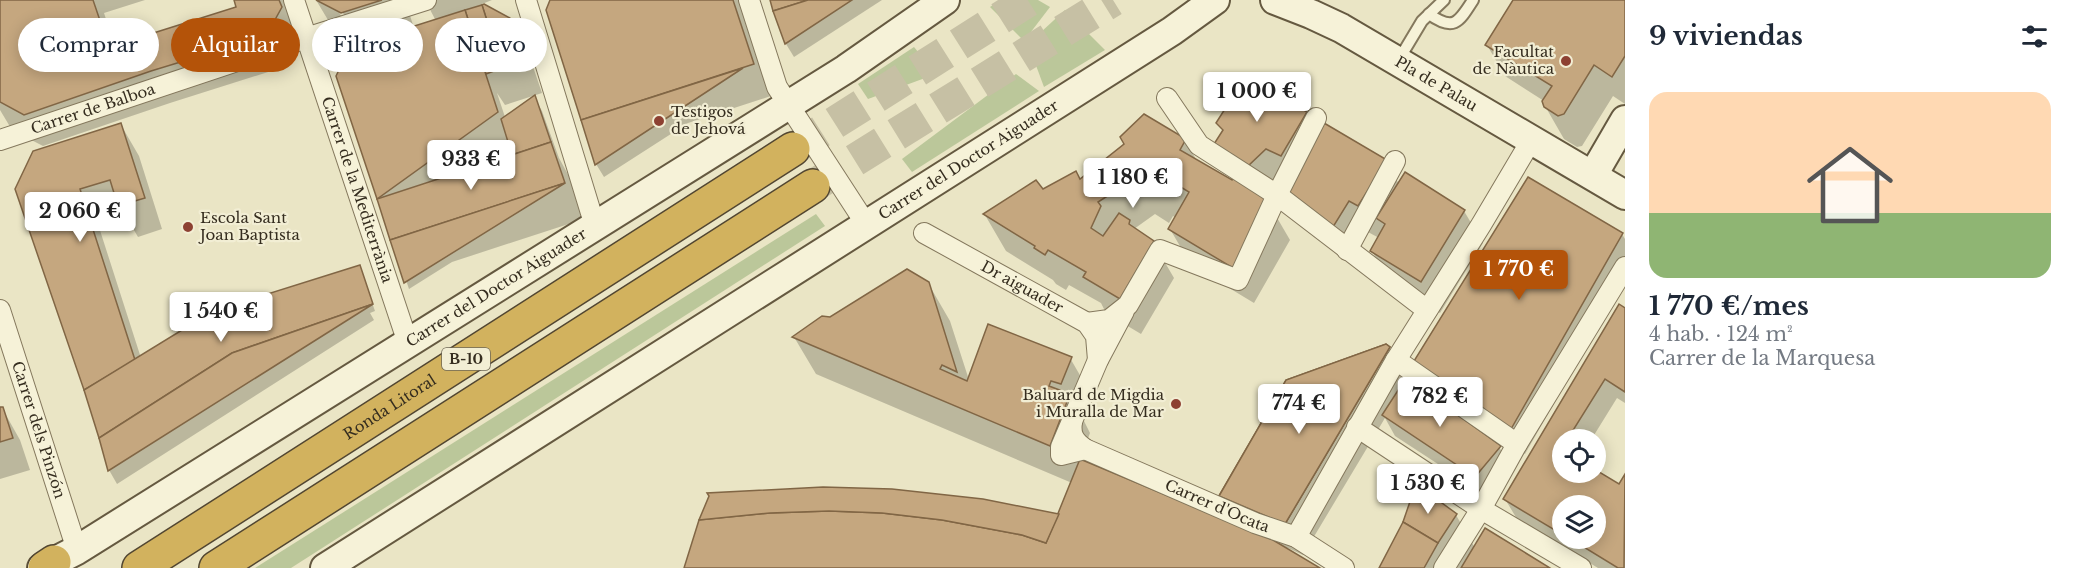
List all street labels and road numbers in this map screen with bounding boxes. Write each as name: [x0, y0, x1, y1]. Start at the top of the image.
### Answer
street label: Pla de Palau: [1392, 52, 1481, 115]
street label: Carrer de Balboa: [28, 79, 158, 138]
street label: Carrer de la Mediterrània: [318, 94, 398, 286]
street label: Carrer del Doctor Aiguader: [875, 95, 1062, 224]
street label: Carrer del Doctor Aiguader: [402, 223, 591, 351]
street label: Dr aiguader: [978, 256, 1067, 317]
road number: B-10: [442, 348, 490, 370]
street label: Carrer dels Pinzón: [8, 359, 70, 501]
street label: Ronda Litoral: [340, 370, 440, 443]
street label: Carrer d'Ocata: [1162, 475, 1273, 536]

